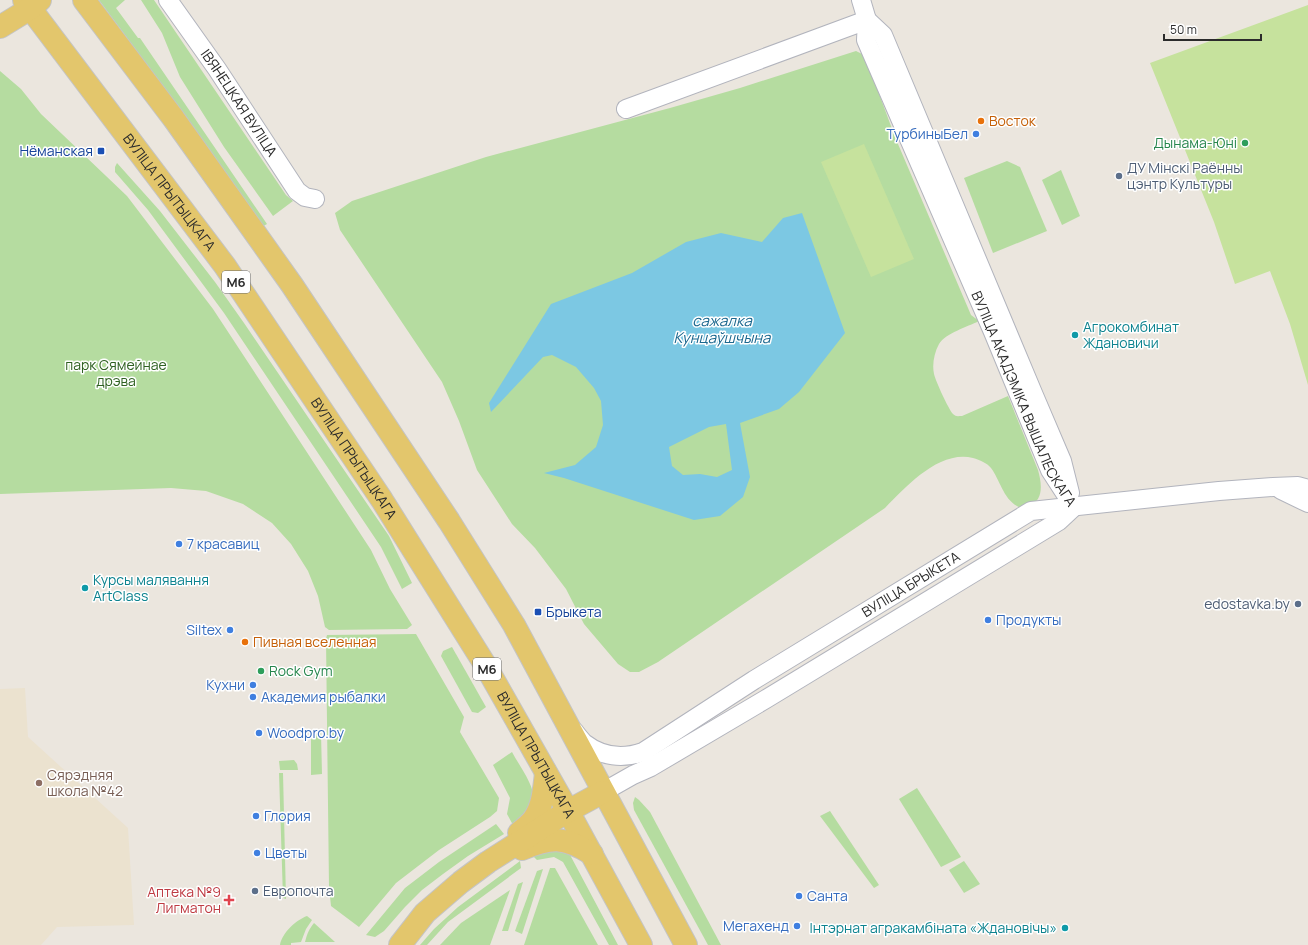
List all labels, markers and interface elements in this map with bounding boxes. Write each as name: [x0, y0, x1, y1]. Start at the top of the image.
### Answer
scale bar: [1164, 16, 1261, 42]
text: 50 m: [1170, 21, 1197, 38]
street label: ІВЯНЕЦКАЯ ВУЛІЦА: [197, 45, 282, 160]
place label: Восток: [989, 111, 1037, 130]
marker: Восток: [976, 116, 986, 126]
place label: ТурбиныБел: [886, 124, 968, 143]
street label: ВУЛІЦА ПРЫТЫЦКАГА: [119, 129, 220, 255]
marker: ТурбиныБел: [971, 129, 981, 139]
place label: Дынама-Юні: [1154, 133, 1237, 152]
marker: Дынама-Юні: [1240, 138, 1250, 148]
place label: Нёманская: [20, 141, 93, 160]
marker: Нёманская: [96, 146, 106, 156]
place label: ДУ Мінскі Раённы цэнтр Культуры: [1127, 158, 1243, 193]
marker: ДУ Мінскі Раённы цэнтр Культуры: [1114, 171, 1124, 181]
road number: М6: [222, 271, 250, 293]
street label: ВУЛІЦА АКАДЭМІКА ВЫШАЛЕСКАГА: [967, 288, 1081, 510]
water label: сажалка Кунцаўшчына: [674, 310, 771, 348]
place label: Агрокомбинат Ждановичи: [1083, 317, 1179, 352]
marker: Агрокомбинат Ждановичи: [1070, 330, 1080, 340]
park label: парк Сямейнае дрэва: [65, 355, 167, 390]
street label: ВУЛІЦА ПРЫТЫЦКАГА: [307, 394, 402, 523]
place label: 7 красавиц: [187, 534, 260, 553]
marker: 7 красавиц: [174, 539, 184, 549]
street label: ВУЛІЦА БРЫКЕТА: [858, 547, 963, 621]
place label: Курсы малявання ArtClass: [93, 570, 209, 605]
marker: Курсы малявання ArtClass: [80, 583, 90, 593]
place label: edostavka.by: [1204, 594, 1291, 613]
marker: edostavka.by: [1293, 599, 1303, 609]
place label: Брыкета: [546, 602, 601, 621]
marker: Брыкета: [533, 607, 543, 617]
place label: Продукты: [996, 610, 1061, 629]
marker: Продукты: [983, 615, 993, 625]
place label: Siltex: [186, 620, 223, 639]
marker: Siltex: [225, 625, 235, 635]
place label: Пивная вселенная: [253, 632, 376, 651]
marker: Пивная вселенная: [240, 637, 250, 647]
road number: М6: [473, 658, 501, 680]
place label: Rock Gym: [269, 661, 333, 680]
marker: Rock Gym: [256, 666, 266, 676]
place label: Кухни: [206, 675, 245, 694]
marker: Кухни: [248, 680, 258, 690]
place label: Академия рыбалки: [261, 687, 386, 706]
street label: ВУЛІЦА ПРЫТЫЦКАГА: [493, 688, 580, 821]
marker: Академия рыбалки: [248, 692, 258, 702]
place label: Woodpro.by: [267, 723, 345, 742]
marker: Woodpro.by: [254, 728, 264, 738]
place label: Сярэдняя школа №42: [47, 765, 123, 800]
marker: Сярэдняя школа №42: [34, 778, 44, 788]
place label: Глория: [264, 806, 311, 825]
marker: Глория: [251, 811, 261, 821]
place label: Цветы: [265, 843, 307, 862]
marker: Цветы: [252, 848, 262, 858]
place label: Европочта: [263, 881, 334, 900]
place label: Аптека №9 Лигматон: [147, 882, 221, 917]
marker: Европочта: [250, 886, 260, 896]
place label: Санта: [807, 886, 848, 905]
marker: Санта: [794, 891, 804, 901]
marker: Аптека №9 Лигматон: [224, 895, 234, 905]
place label: Мегахенд: [723, 916, 789, 935]
place label: Інтэрнат агракамбіната «Ждановічы»: [810, 918, 1057, 937]
marker: Мегахенд: [792, 921, 802, 931]
marker: Інтэрнат агракамбіната «Ждановічы»: [1060, 923, 1070, 933]

